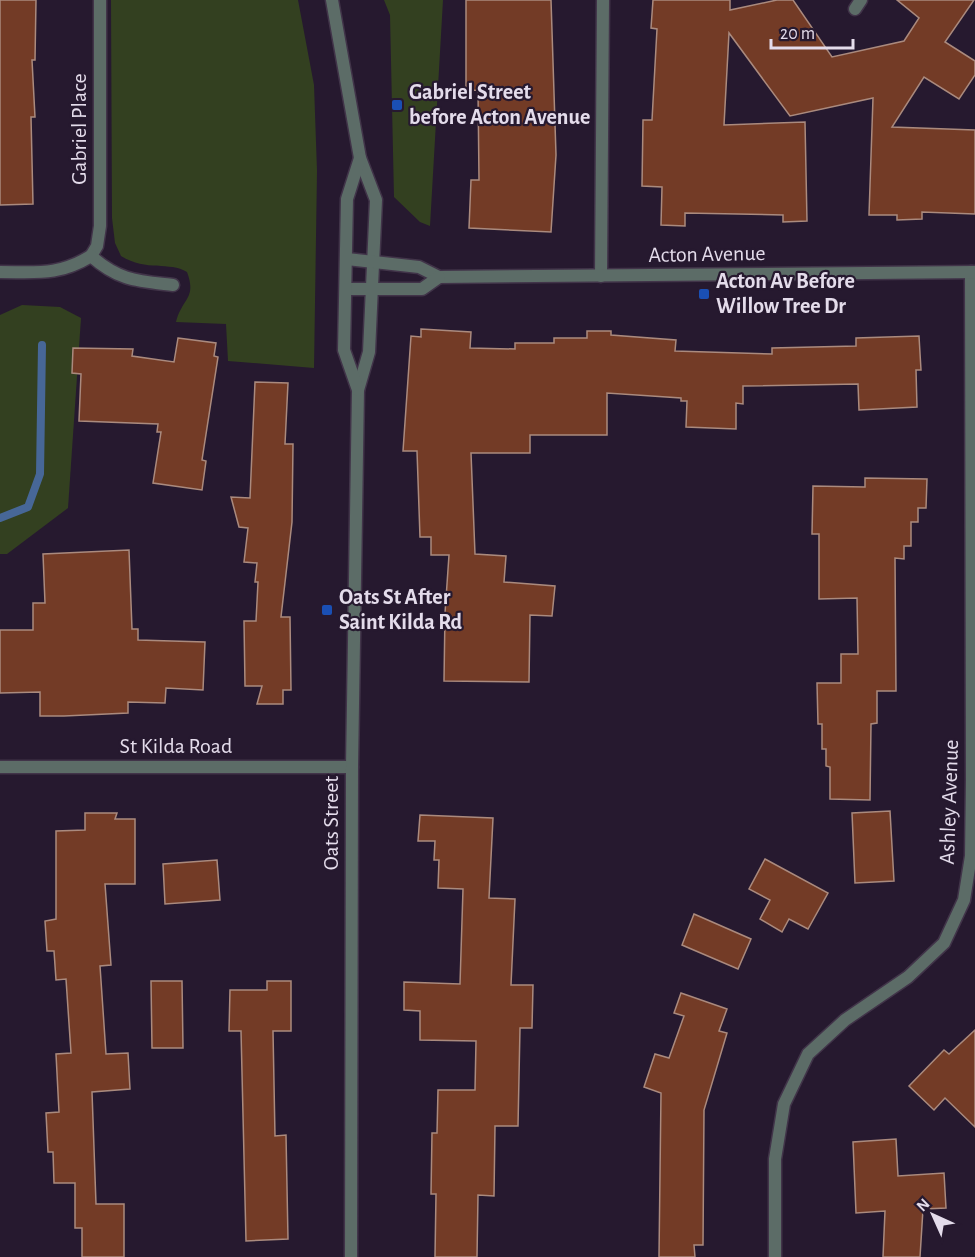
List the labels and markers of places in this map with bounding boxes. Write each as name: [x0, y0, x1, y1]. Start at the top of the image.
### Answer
place label: Gabriel Street before Acton Avenue: [409, 81, 590, 128]
marker: Gabriel Street before Acton Avenue: [390, 98, 404, 112]
place label: Acton Av Before Willow Tree Dr: [716, 270, 855, 317]
marker: Acton Av Before Willow Tree Dr: [697, 287, 711, 301]
place label: Oats St After Saint Kilda Rd: [339, 586, 462, 633]
marker: Oats St After Saint Kilda Rd: [320, 603, 334, 617]

